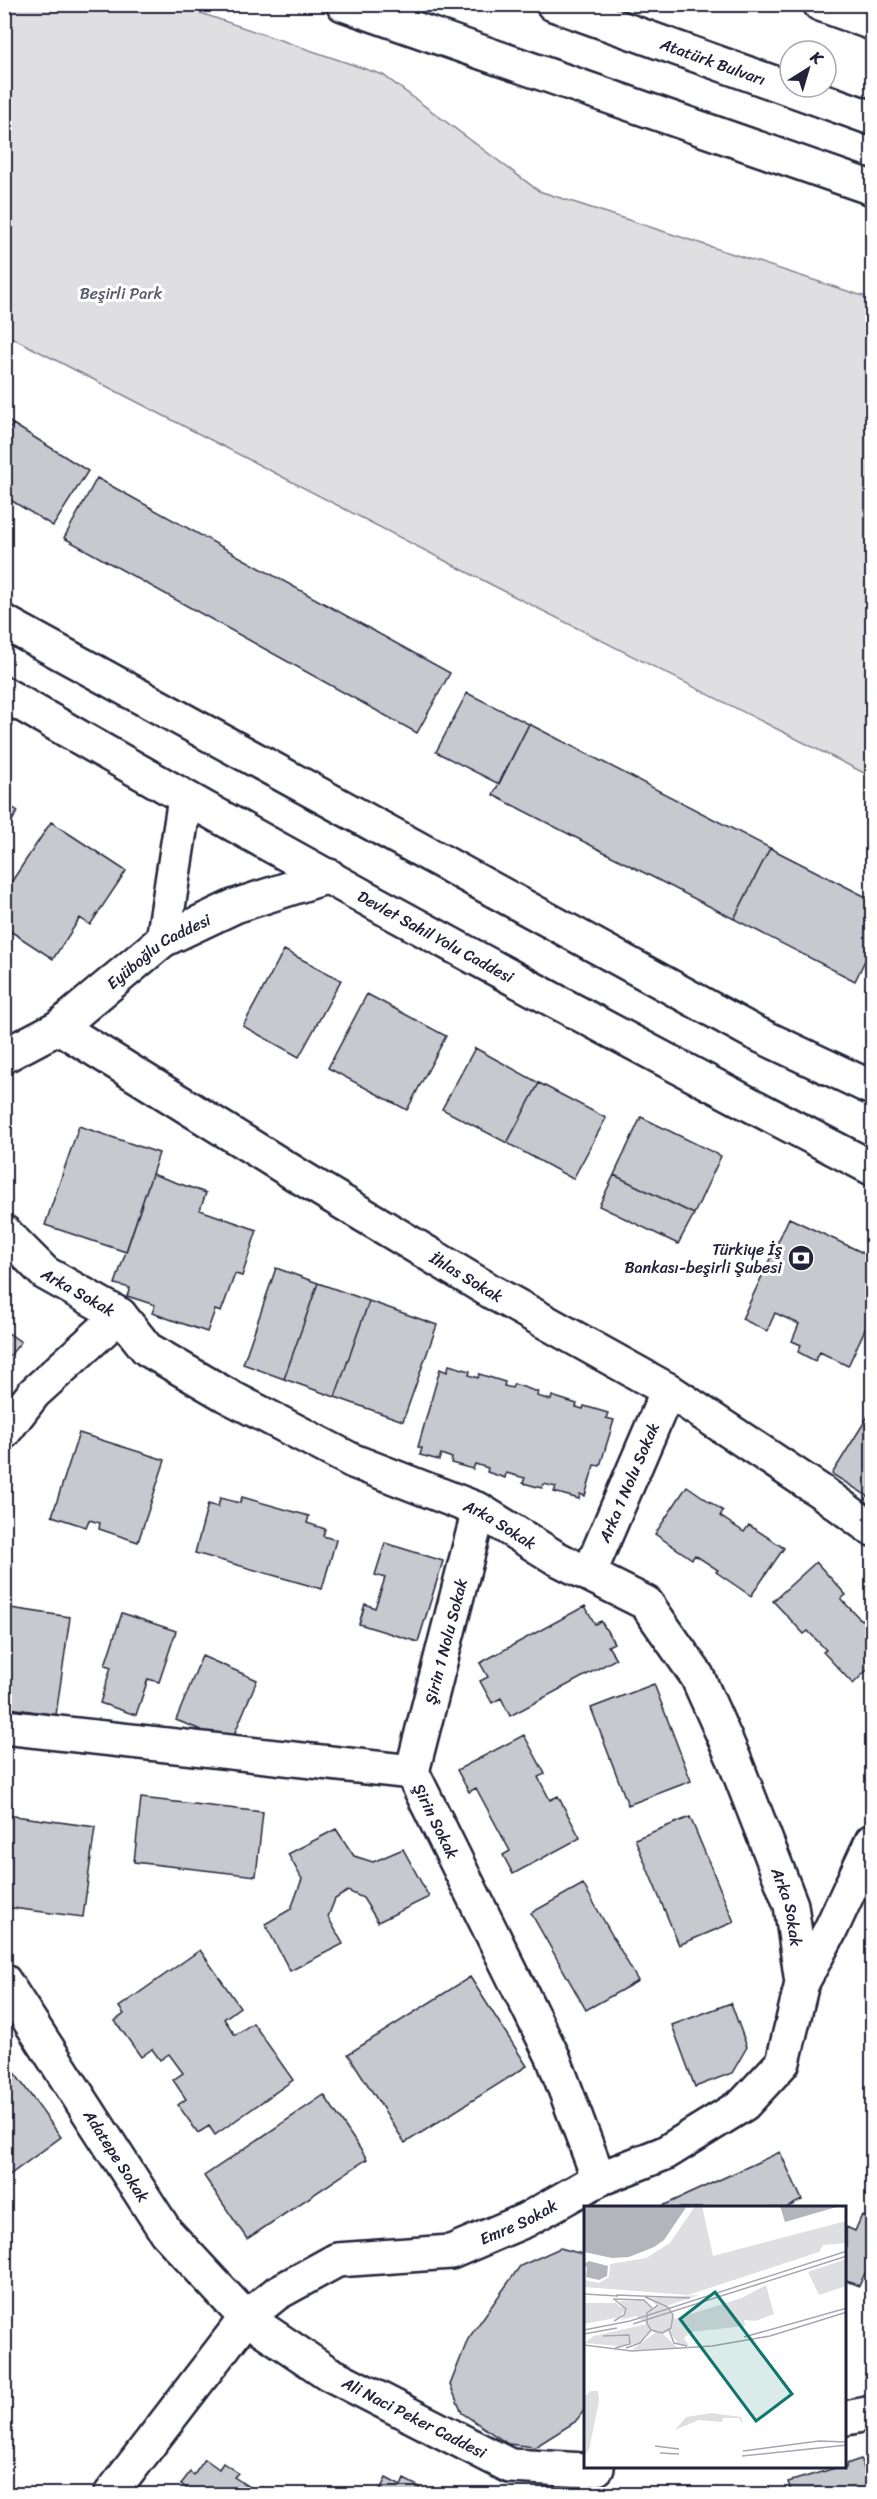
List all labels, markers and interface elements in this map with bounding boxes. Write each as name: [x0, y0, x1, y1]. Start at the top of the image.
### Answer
street label: Atatürk Bulvarı: [655, 29, 770, 94]
north arrow: [778, 39, 838, 99]
text: K: [803, 42, 830, 73]
park label: Beşirli Park: [80, 279, 163, 308]
street label: Devlet Sahil Yolu Caddesi: [352, 882, 520, 991]
street label: Eyüboğlu Caddesi: [100, 905, 216, 997]
place label: Türkiye İş Bankası-beşirli Şubesi: [624, 1235, 783, 1282]
street label: İhlas Sokak: [423, 1243, 509, 1311]
bank icon: Türkiye İş Bankası-beşirli Şubesi: [786, 1243, 816, 1273]
street label: Arka Sokak: [35, 1259, 121, 1325]
street label: Arka 1 Nolu Sokak: [590, 1417, 668, 1548]
street label: Arka Sokak: [458, 1491, 542, 1558]
street label: Şirin 1 Nolu Sokak: [416, 1575, 476, 1707]
street label: Şirin Sokak: [405, 1778, 467, 1864]
street label: Arka Sokak: [762, 1862, 811, 1949]
street label: Adatepe Sokak: [75, 2103, 158, 2209]
street label: Emre Sokak: [475, 2191, 563, 2253]
inset map: [584, 2206, 847, 2469]
street label: Ali Naci Peker Caddesi: [336, 2368, 492, 2467]

